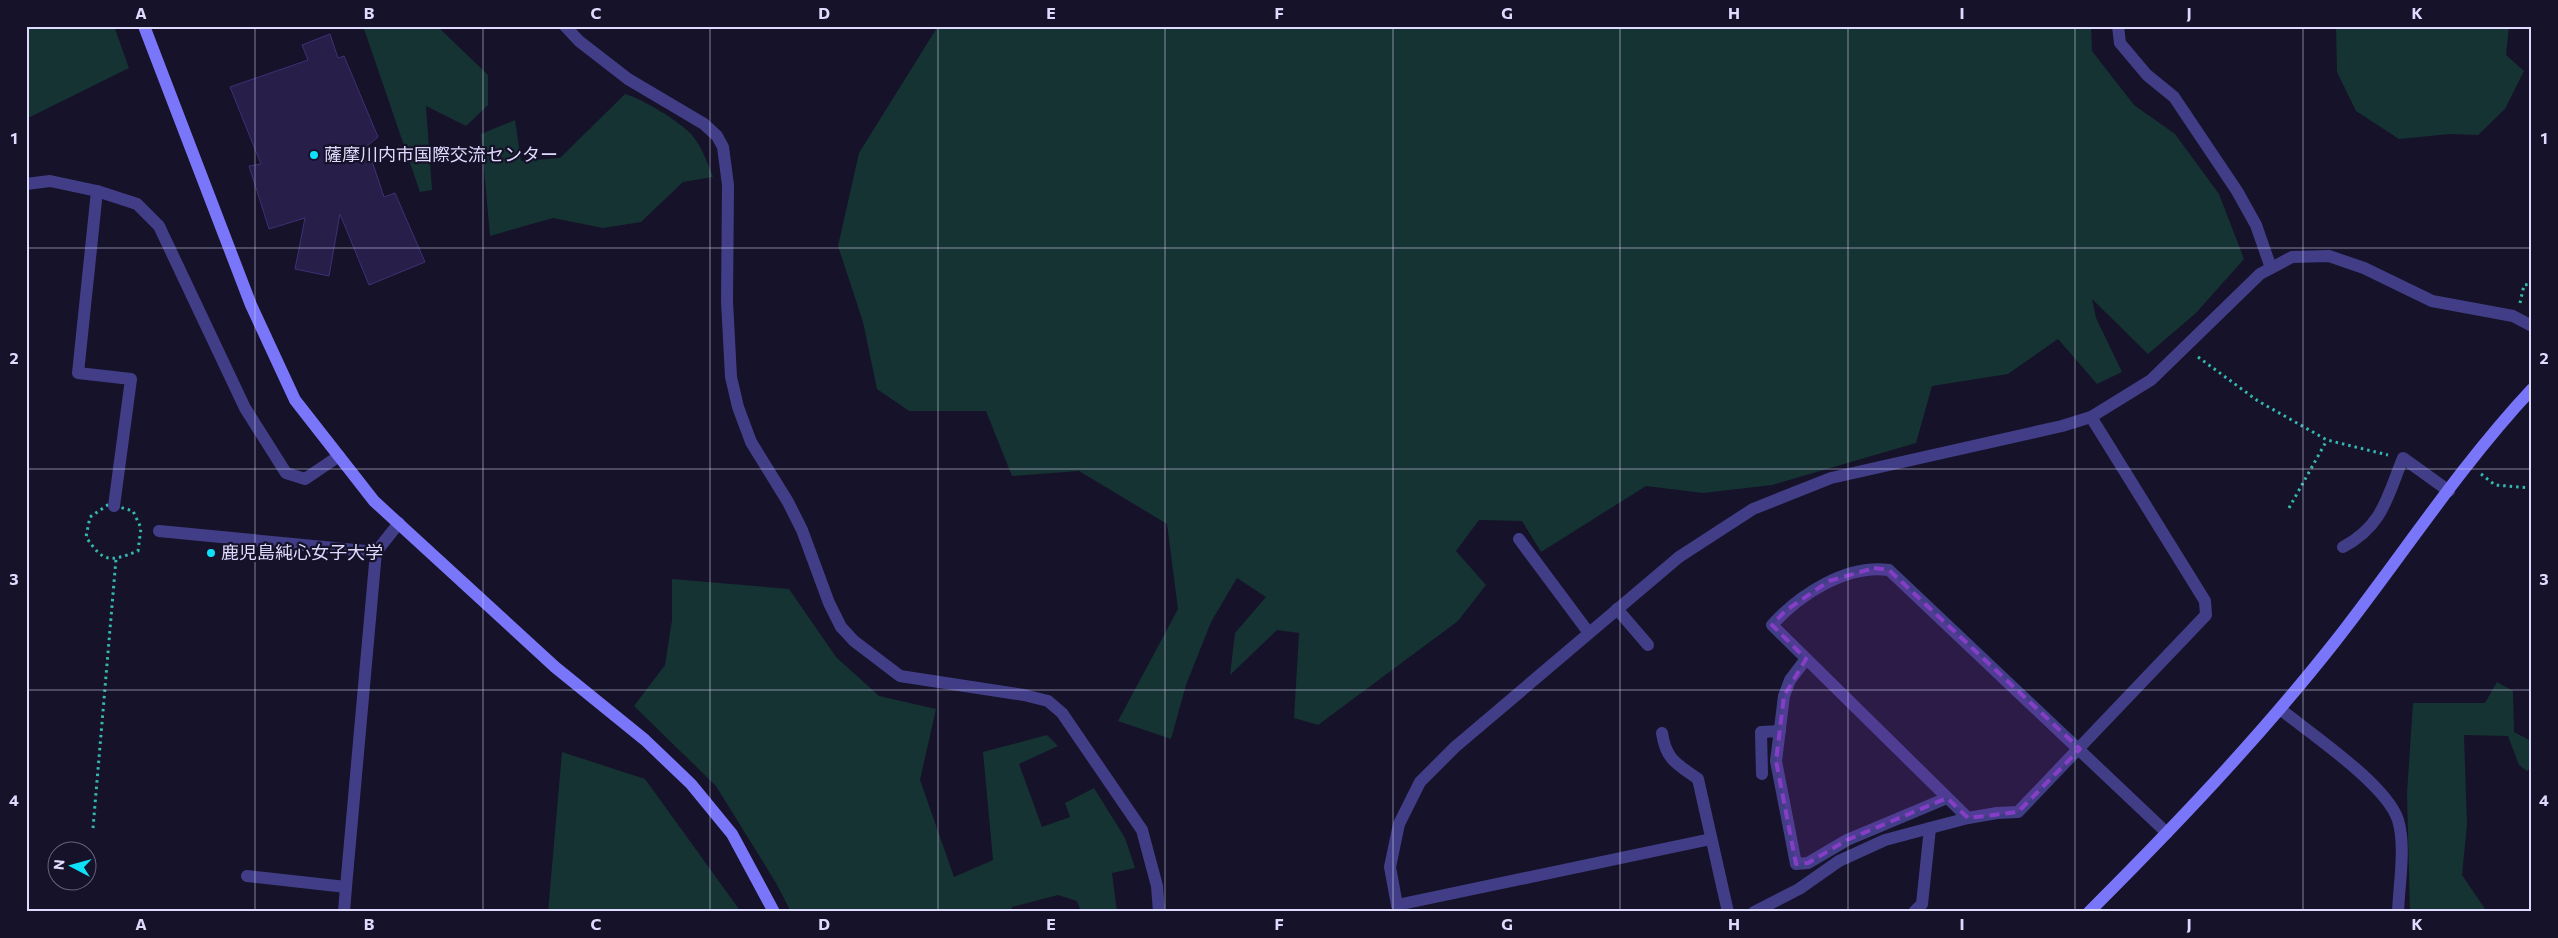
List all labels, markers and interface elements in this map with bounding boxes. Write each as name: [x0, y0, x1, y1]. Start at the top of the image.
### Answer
text: A: [135, 3, 147, 22]
text: B: [364, 3, 375, 22]
text: C: [591, 3, 602, 22]
text: D: [818, 3, 830, 22]
text: E: [1046, 3, 1056, 22]
text: F: [1274, 3, 1284, 22]
text: G: [1501, 3, 1513, 22]
text: H: [1728, 3, 1740, 22]
text: I: [1959, 3, 1965, 22]
text: J: [2186, 3, 2192, 22]
text: K: [2411, 3, 2423, 22]
text: 1: [10, 128, 18, 147]
text: 1: [2540, 128, 2548, 147]
place label: 薩摩川内市国際交流センター: [324, 143, 558, 165]
marker: 薩摩川内市国際交流センター: [308, 149, 320, 161]
text: 2: [9, 348, 19, 367]
text: 2: [2539, 348, 2549, 367]
place label: 鹿児島純心女子大学: [221, 541, 383, 563]
marker: 鹿児島純心女子大学: [205, 547, 217, 559]
text: 3: [9, 569, 19, 588]
text: 3: [2539, 569, 2549, 588]
text: 4: [9, 790, 19, 809]
text: 4: [2539, 790, 2549, 809]
north arrow: [48, 840, 98, 890]
text: N: [50, 858, 68, 871]
text: A: [135, 914, 147, 933]
text: B: [364, 914, 375, 933]
text: C: [591, 914, 602, 933]
text: D: [818, 914, 830, 933]
text: E: [1046, 914, 1056, 933]
text: F: [1274, 914, 1284, 933]
text: G: [1501, 914, 1513, 933]
text: H: [1728, 914, 1740, 933]
text: I: [1959, 914, 1965, 933]
text: J: [2186, 914, 2192, 933]
text: K: [2411, 914, 2423, 933]

